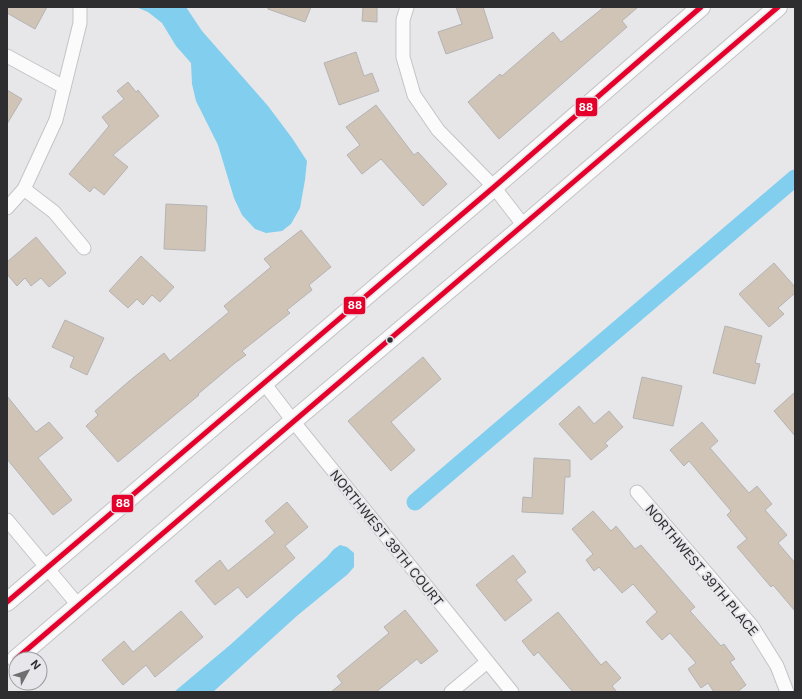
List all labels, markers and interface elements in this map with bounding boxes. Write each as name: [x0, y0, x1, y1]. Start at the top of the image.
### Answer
line badge: 88: [575, 97, 598, 117]
text: 88: [579, 100, 593, 114]
line badge: 88: [343, 296, 366, 315]
text: 88: [348, 298, 362, 312]
unlabelled marker: [385, 335, 395, 345]
street label: NORTHWEST 39TH COURT: [327, 467, 447, 609]
line badge: 88: [111, 494, 134, 513]
text: 88: [116, 496, 130, 510]
street label: NORTHWEST 39TH PLACE: [642, 501, 762, 639]
north arrow: [8, 651, 48, 691]
text: N: [28, 657, 44, 672]

